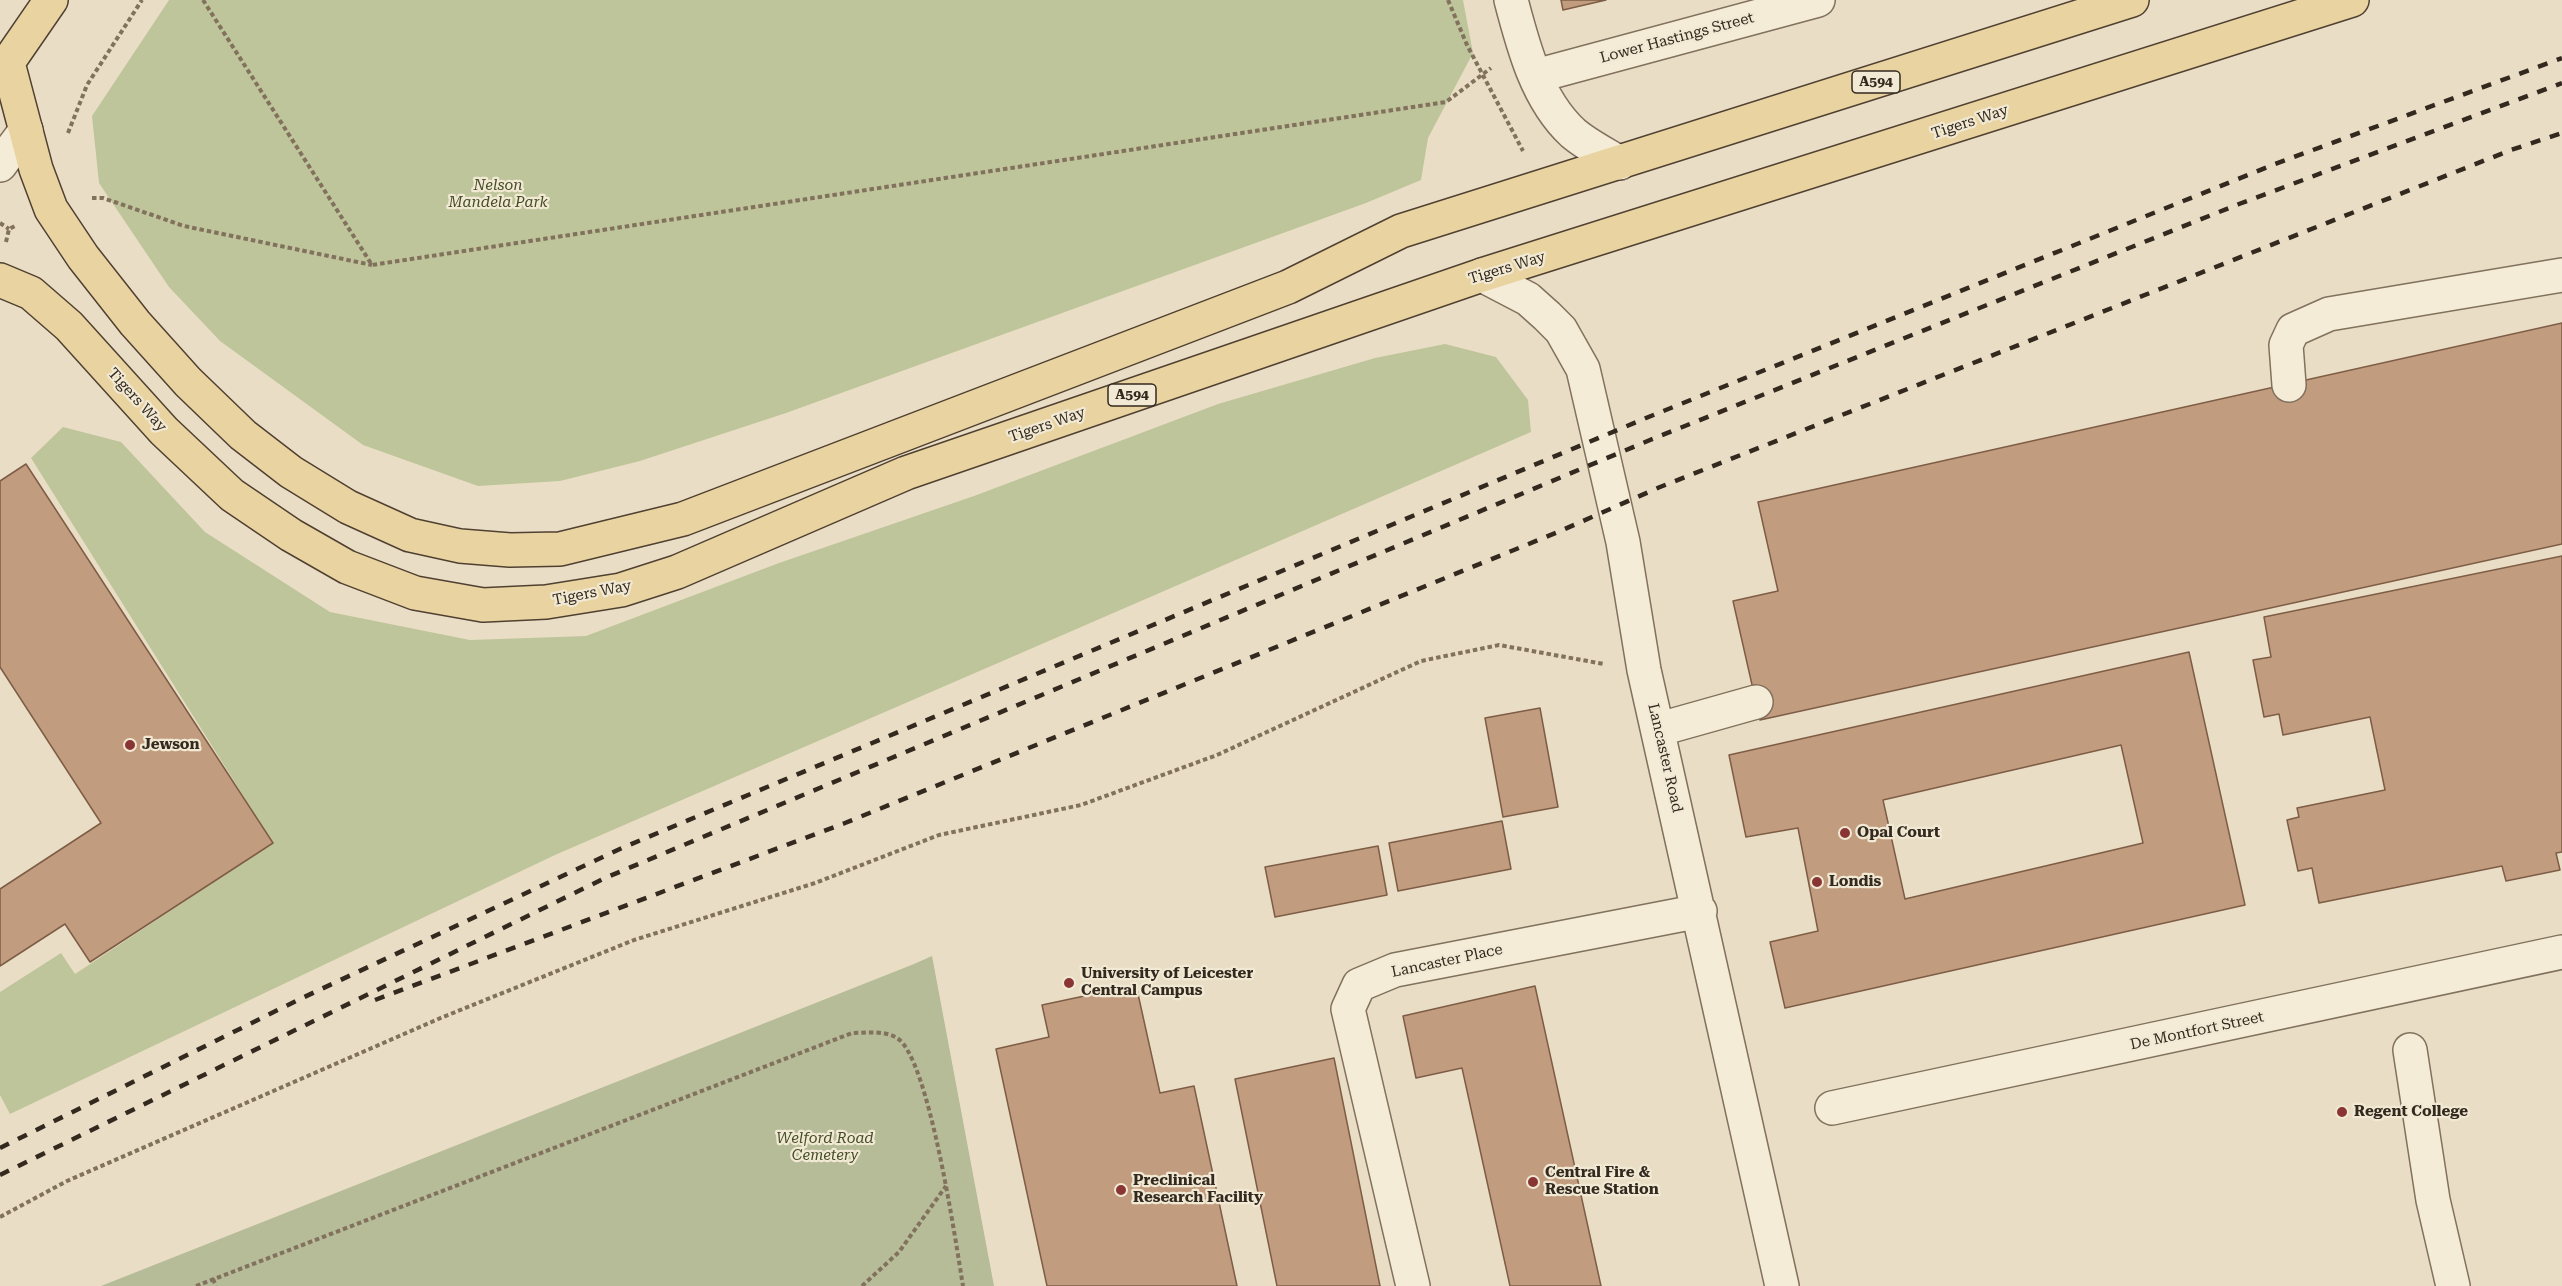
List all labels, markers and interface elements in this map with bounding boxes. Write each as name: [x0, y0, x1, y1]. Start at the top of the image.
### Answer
street label: Lower Hastings Street: [1598, 9, 1756, 67]
road number: A594: [1852, 71, 1900, 93]
street label: Tigers Way: [1929, 101, 2011, 143]
park label: Nelson Mandela Park: [448, 177, 548, 212]
street label: Tigers Way: [1466, 248, 1548, 288]
street label: Tigers Way: [104, 364, 170, 436]
road number: A594: [1108, 384, 1156, 406]
street label: Tigers Way: [1006, 404, 1088, 446]
street label: Tigers Way: [551, 577, 633, 609]
street label: Lancaster Road: [1644, 702, 1686, 814]
place label: Jewson: [142, 736, 200, 754]
marker: Jewson: [123, 738, 137, 752]
place label: Opal Court: [1857, 824, 1940, 842]
marker: Opal Court: [1838, 826, 1852, 840]
place label: Londis: [1829, 873, 1881, 891]
marker: Londis: [1810, 875, 1824, 889]
street label: Lancaster Place: [1390, 940, 1504, 982]
place label: University of Leicester Central Campus: [1081, 965, 1253, 1000]
marker: University of Leicester Central Campus: [1062, 976, 1076, 990]
street label: De Montfort Street: [2129, 1008, 2265, 1054]
place label: Regent College: [2354, 1103, 2468, 1121]
marker: Regent College: [2335, 1105, 2349, 1119]
park label: Welford Road Cemetery: [776, 1130, 874, 1165]
place label: Central Fire & Rescue Station: [1545, 1164, 1659, 1199]
place label: Preclinical Research Facility: [1133, 1172, 1263, 1207]
marker: Central Fire & Rescue Station: [1526, 1175, 1540, 1189]
marker: Preclinical Research Facility: [1114, 1183, 1128, 1197]

